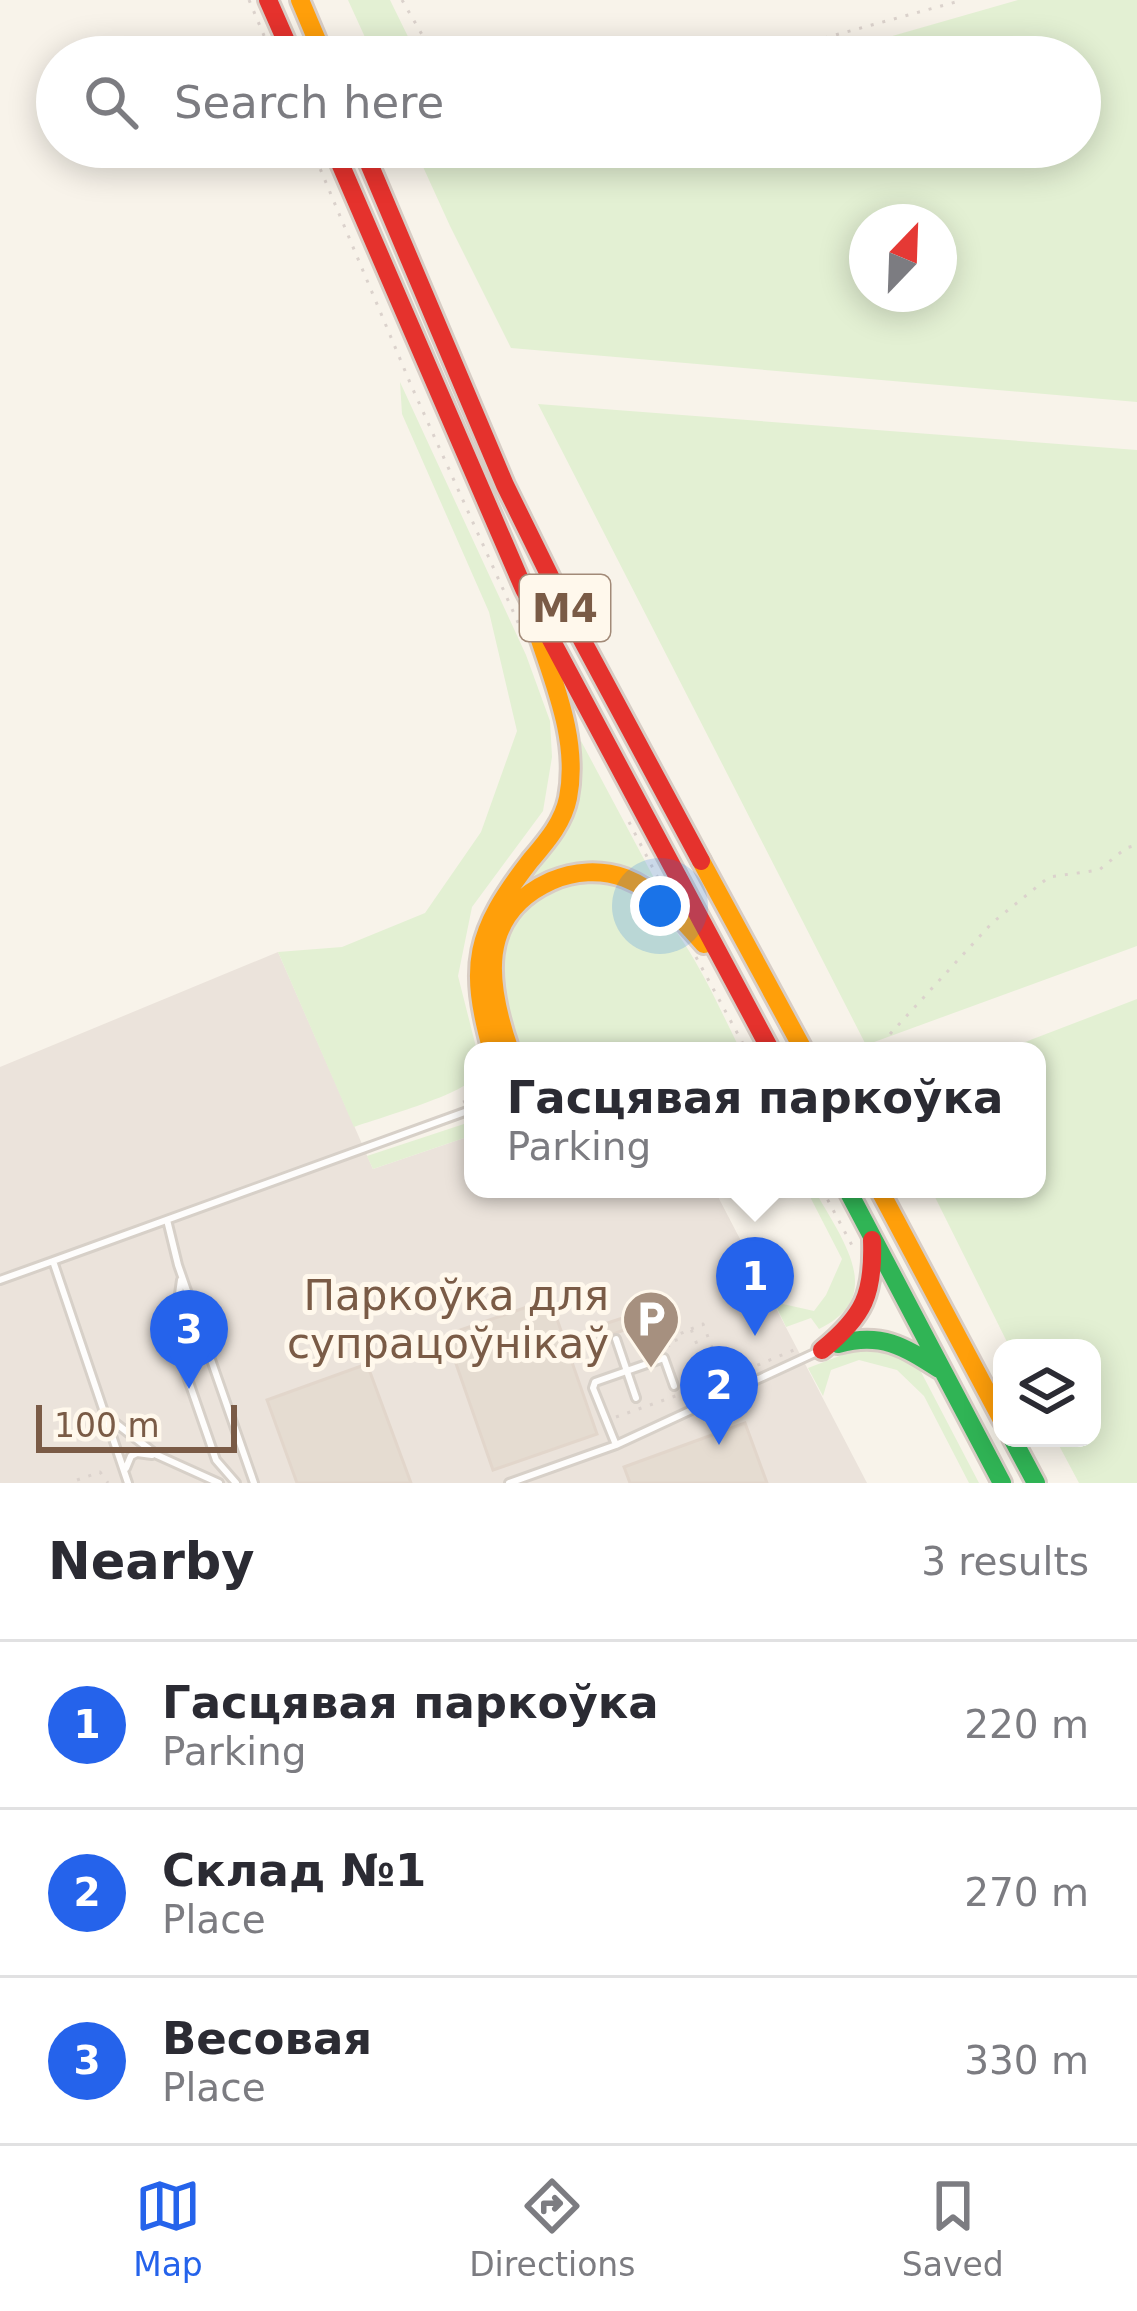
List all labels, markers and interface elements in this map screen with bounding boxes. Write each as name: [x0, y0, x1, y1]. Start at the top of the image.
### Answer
search box: [36, 36, 1101, 168]
icon: search: [78, 69, 144, 135]
text: Search here: [174, 76, 444, 129]
north arrow: [849, 204, 957, 312]
road number: М4: [520, 575, 610, 641]
your location: [630, 876, 690, 936]
popup: [464, 1042, 1046, 1198]
text: Гасцявая паркоўка: [507, 1071, 1003, 1124]
text: Parking: [507, 1124, 651, 1169]
pin: 1: [716, 1237, 794, 1336]
place label: Паркоўка для супрацоўнікаў: [287, 1271, 609, 1368]
parking icon: Паркоўка для супрацоўнікаў: [620, 1288, 682, 1370]
pin: 3: [150, 1290, 228, 1389]
map controls: [993, 1339, 1101, 1447]
button: layers: [993, 1339, 1101, 1447]
pin: 2: [680, 1346, 758, 1445]
scale bar: [36, 1399, 237, 1452]
text: 100 m: [54, 1406, 160, 1445]
text: Nearby: [48, 1532, 255, 1591]
text: 3 results: [921, 1539, 1089, 1584]
text: Гасцявая паркоўка: [162, 1676, 659, 1729]
text: 1: [73, 1702, 101, 1747]
text: 220 m: [964, 1702, 1089, 1747]
text: Parking: [162, 1729, 307, 1774]
text: Склад №1: [162, 1844, 426, 1897]
text: 2: [73, 1870, 101, 1915]
text: 270 m: [964, 1870, 1089, 1915]
text: Place: [162, 1897, 266, 1942]
text: Весовая: [162, 2012, 372, 2065]
text: 3: [73, 2038, 101, 2083]
text: 330 m: [964, 2038, 1089, 2083]
text: Place: [162, 2065, 266, 2110]
tab: Map: [133, 2173, 203, 2284]
tab: Directions: [469, 2173, 635, 2284]
tab: Saved: [902, 2173, 1004, 2284]

